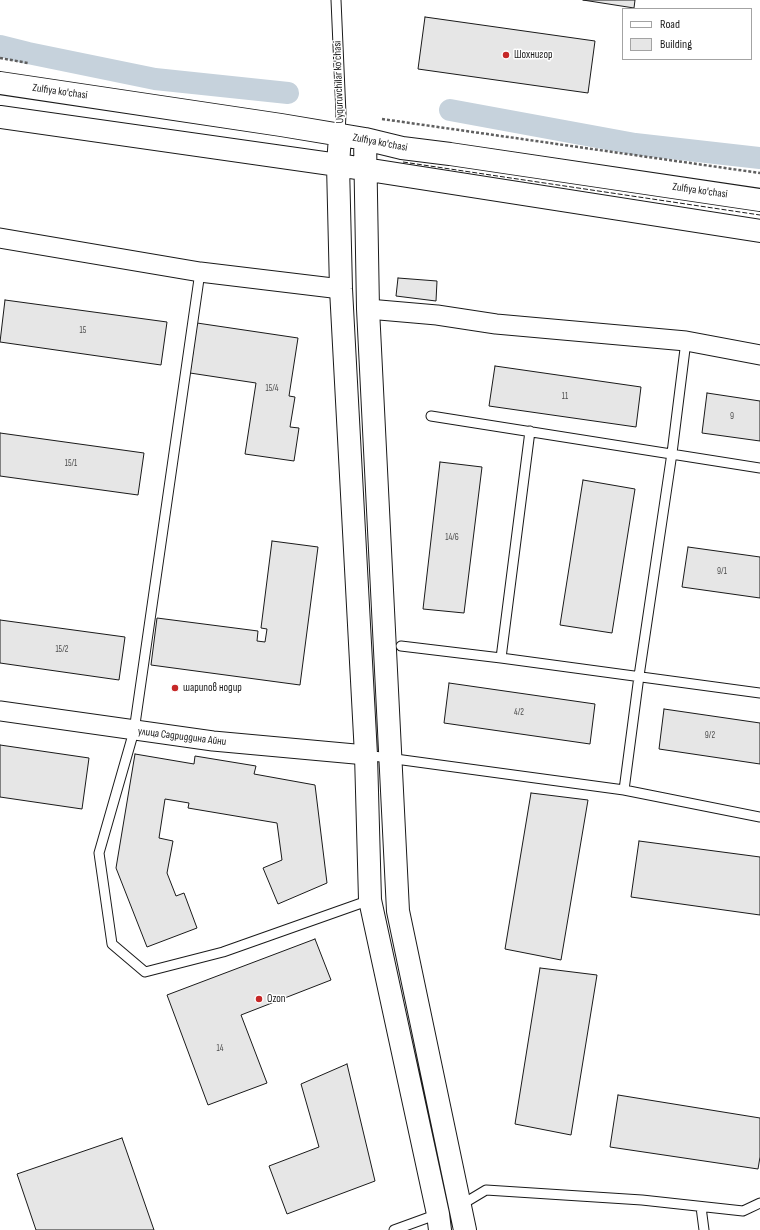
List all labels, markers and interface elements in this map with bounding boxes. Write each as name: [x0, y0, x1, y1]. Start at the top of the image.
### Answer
legend: [622, 8, 752, 60]
text: Road: [660, 17, 680, 32]
text: Building: [660, 37, 692, 52]
street label: Uyquruvchilar ko'chasi: [331, 40, 347, 124]
place label: Шохнигор: [514, 48, 552, 62]
marker: Шохнигор: [501, 50, 511, 60]
street label: Zulfiya ko'chasi: [32, 82, 88, 102]
street label: Zulfiya ko'chasi: [351, 131, 409, 155]
street label: Zulfiya ko'chasi: [672, 181, 728, 201]
house number: 15: [80, 326, 86, 336]
house number: 15/4: [266, 384, 278, 394]
house number: 11: [562, 392, 568, 402]
house number: 9: [730, 412, 734, 422]
house number: 15/1: [65, 459, 77, 469]
house number: 14/6: [445, 533, 459, 543]
house number: 9/1: [717, 567, 727, 577]
house number: 15/2: [55, 645, 69, 655]
place label: шарипов нодир: [183, 681, 242, 695]
marker: шарипов нодир: [170, 683, 180, 693]
house number: 4/2: [514, 708, 524, 718]
street label: улица Садриддина Айни: [137, 725, 227, 749]
house number: 9/2: [705, 731, 715, 741]
place label: Ozon: [267, 992, 285, 1006]
marker: Ozon: [254, 994, 264, 1004]
house number: 14: [217, 1044, 223, 1054]

